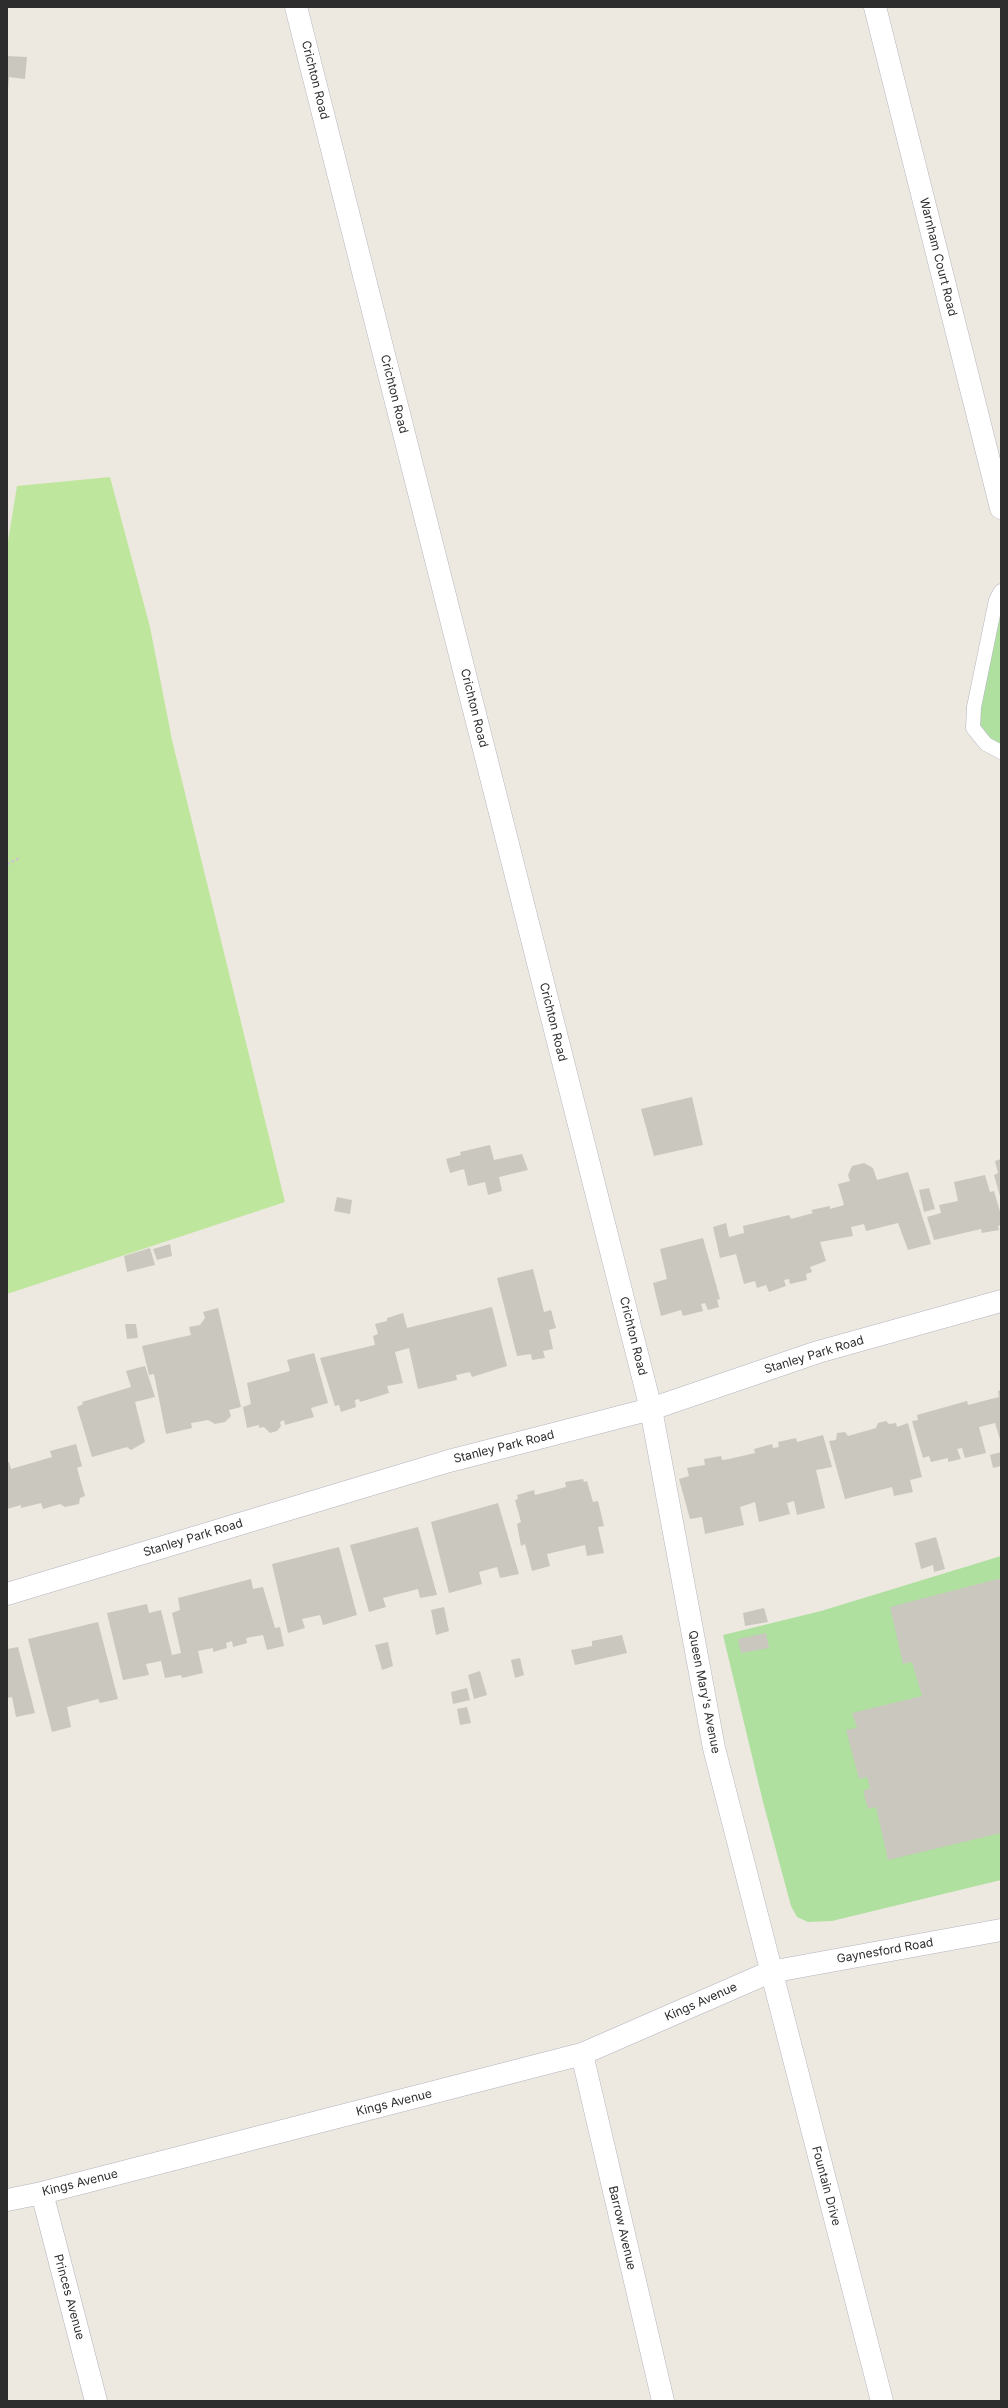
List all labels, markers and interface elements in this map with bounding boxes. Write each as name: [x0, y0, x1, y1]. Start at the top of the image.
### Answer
street label: Crichton Road: [298, 39, 332, 121]
street label: Warnham Court Road: [916, 196, 960, 318]
street label: Crichton Road: [377, 353, 411, 435]
street label: Crichton Road: [457, 667, 491, 749]
street label: Crichton Road: [536, 981, 570, 1063]
street label: Crichton Road: [616, 1295, 650, 1377]
street label: Stanley Park Road: [762, 1333, 866, 1377]
street label: Stanley Park Road: [452, 1428, 556, 1466]
street label: Stanley Park Road: [141, 1516, 245, 1560]
street label: Queen Mary's Avenue: [685, 1629, 723, 1755]
street label: Gaynesford Road: [836, 1935, 934, 1967]
street label: Kings Avenue: [663, 1980, 739, 2024]
street label: Kings Avenue: [355, 2087, 433, 2119]
street label: Fountain Drive: [808, 2145, 844, 2227]
street label: Kings Avenue: [41, 2167, 119, 2199]
street label: Barrow Avenue: [605, 2185, 639, 2271]
street label: Princes Avenue: [51, 2253, 87, 2341]

